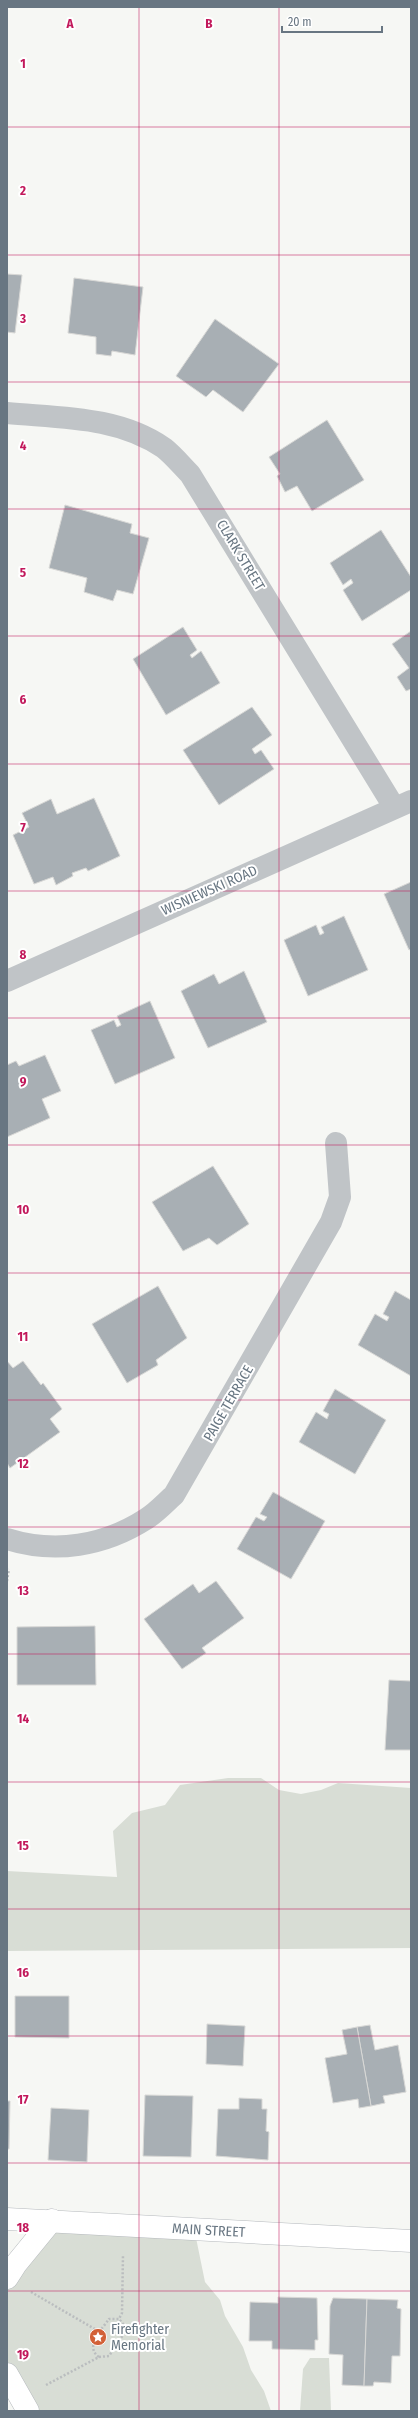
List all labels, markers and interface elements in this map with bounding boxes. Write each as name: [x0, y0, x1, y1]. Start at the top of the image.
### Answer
scale bar: [282, 8, 382, 34]
text: 20 m: [288, 15, 312, 29]
text: A: [65, 16, 74, 31]
text: B: [205, 16, 213, 31]
text: 1: [20, 56, 26, 71]
text: 2: [19, 183, 26, 198]
text: 3: [19, 311, 26, 326]
text: 4: [20, 438, 27, 453]
street label: CLARK STREET: [213, 517, 269, 594]
text: 5: [20, 565, 26, 580]
text: 6: [20, 692, 27, 707]
text: 7: [20, 820, 26, 835]
street label: WISNIEWSKI ROAD: [159, 862, 260, 919]
text: 8: [20, 947, 27, 962]
text: 9: [20, 1074, 27, 1089]
text: 10: [17, 1202, 29, 1217]
text: 11: [18, 1329, 28, 1344]
street label: PAIGE TERRACE: [200, 1362, 257, 1444]
text: 12: [17, 1456, 29, 1471]
text: 13: [17, 1583, 29, 1598]
text: 14: [17, 1711, 29, 1726]
text: 15: [17, 1838, 29, 1853]
text: 16: [17, 1965, 29, 1980]
text: 17: [17, 2092, 29, 2107]
text: 18: [17, 2220, 29, 2235]
street label: MAIN STREET: [172, 2220, 246, 2241]
place label: Firefighter Memorial: [111, 2321, 169, 2354]
place icon: Firefighter Memorial: [88, 2327, 108, 2347]
text: 19: [17, 2347, 29, 2362]

